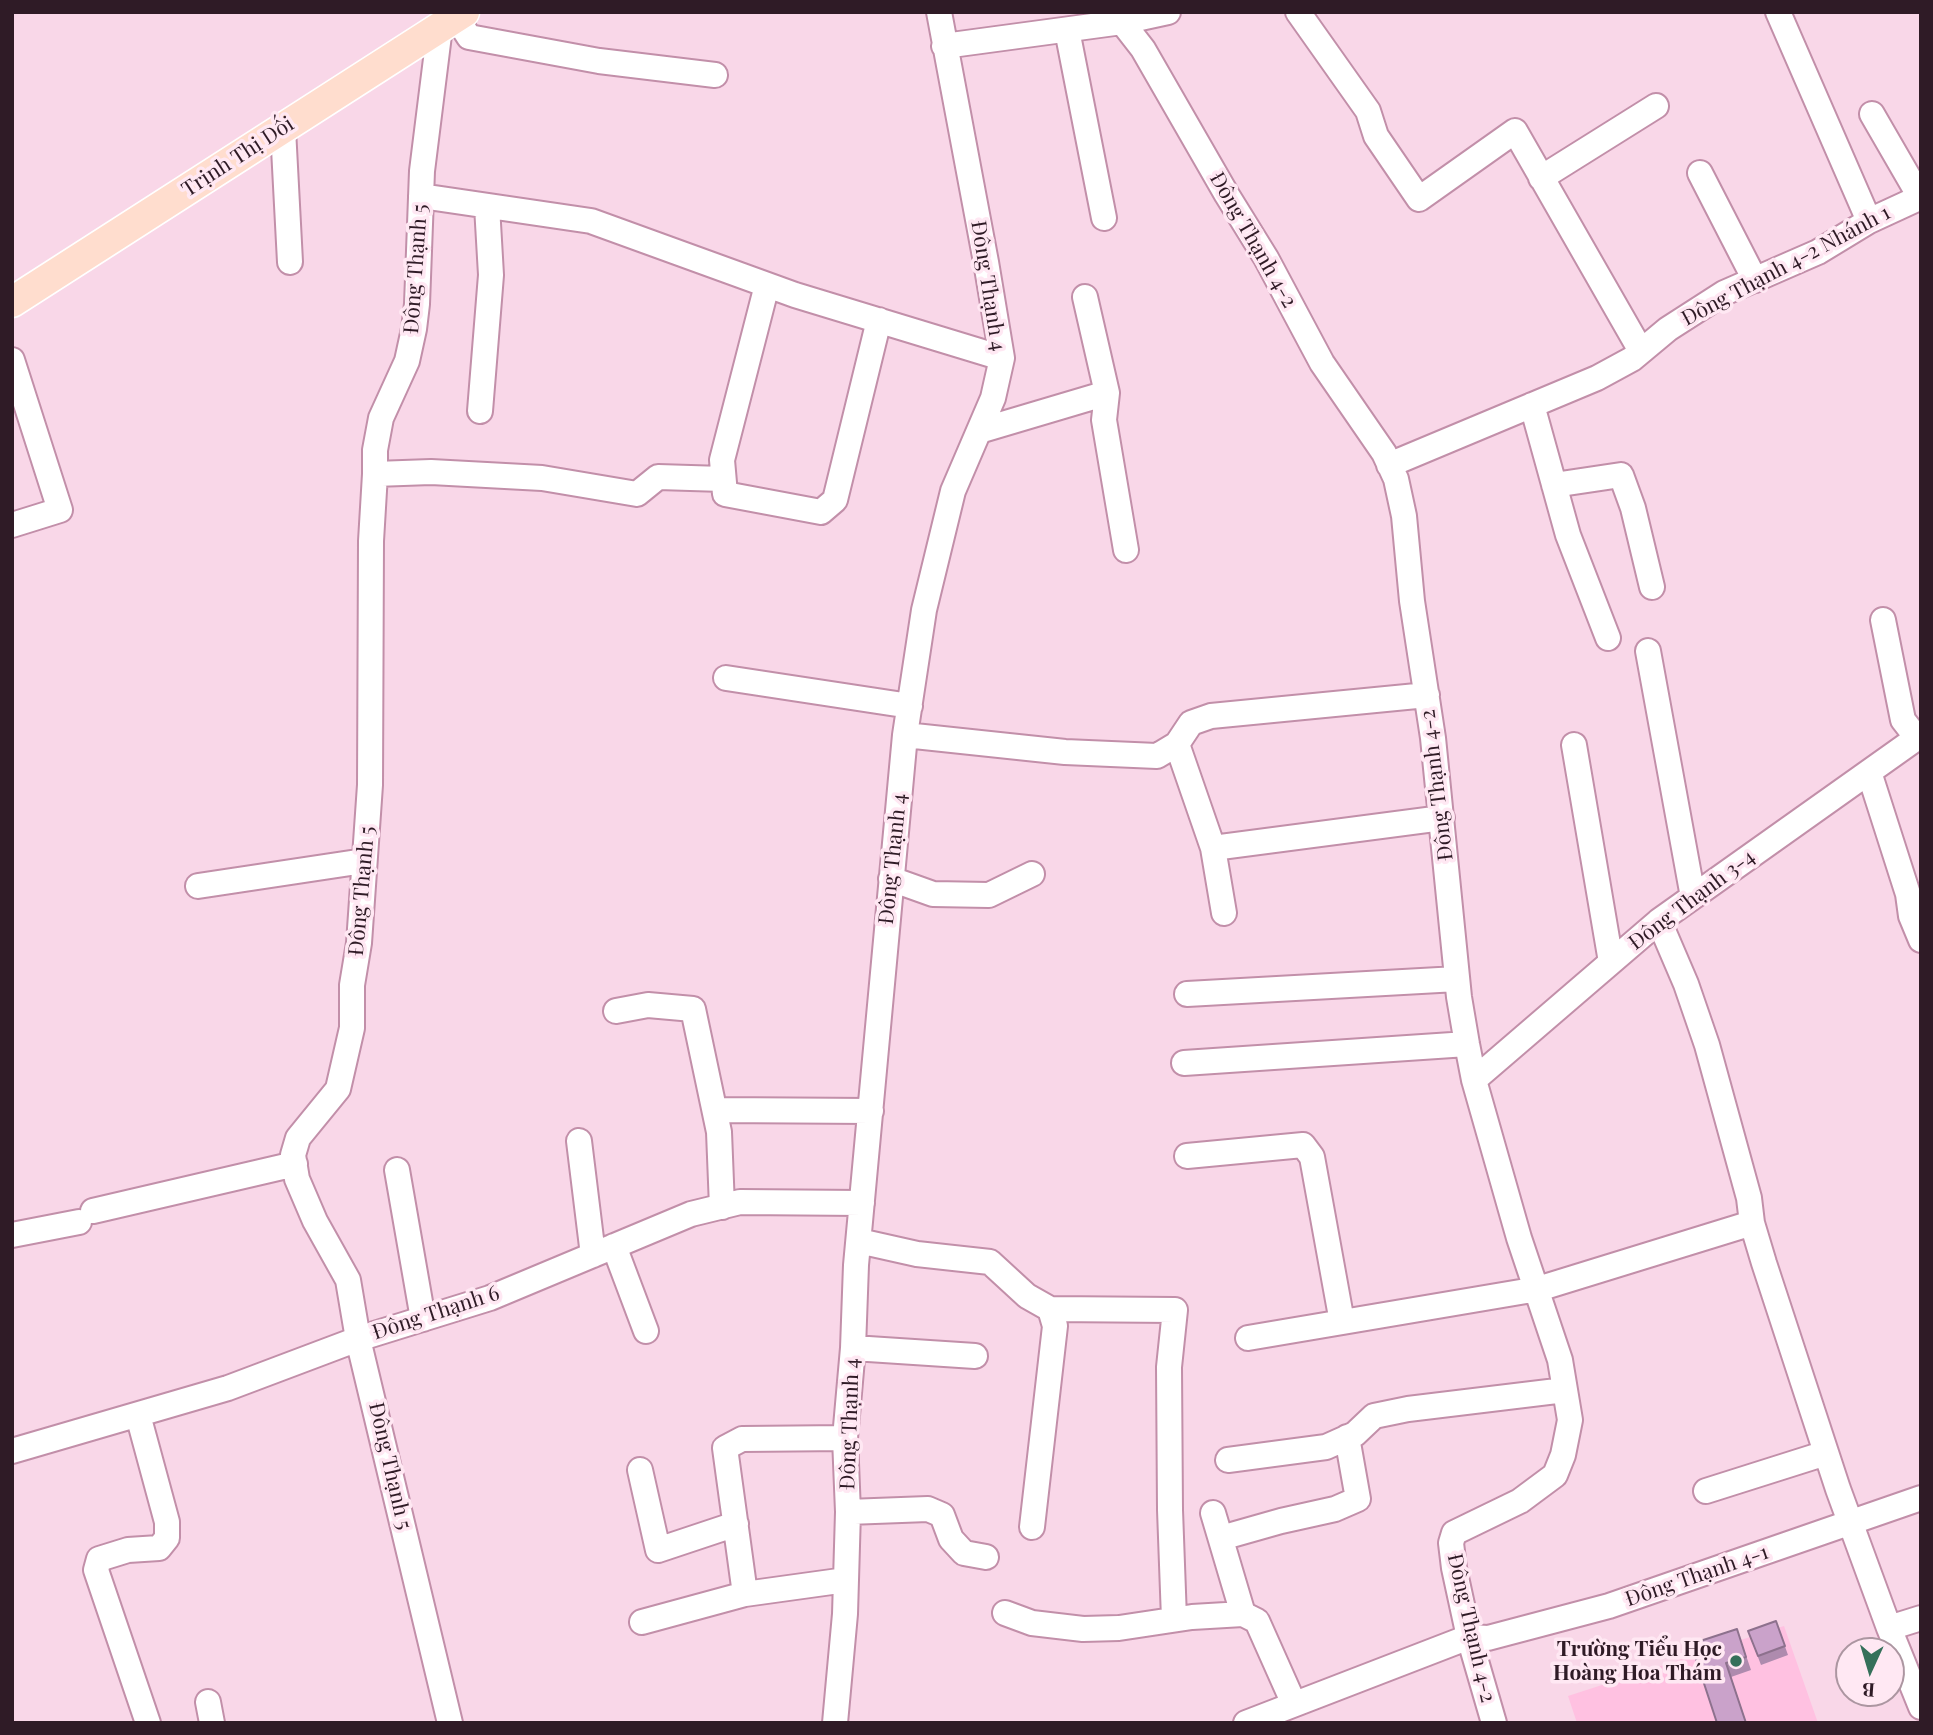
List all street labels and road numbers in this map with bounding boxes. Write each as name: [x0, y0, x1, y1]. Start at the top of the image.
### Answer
street label: Trịnh Thị Dối: [177, 112, 299, 202]
street label: Đông Thạnh 4-2: [1204, 168, 1302, 312]
street label: Đông Thạnh 4-2 Nhánh 1: [1677, 200, 1895, 332]
street label: Đông Thạnh 5: [399, 203, 433, 335]
street label: Đông Thạnh 4: [965, 219, 1011, 353]
street label: Đông Thạnh 4-2: [1415, 708, 1459, 862]
street label: Đông Thạnh 4: [874, 792, 912, 926]
street label: Đông Thạnh 5: [344, 825, 380, 957]
street label: Đông Thạnh 3-4: [1624, 844, 1760, 956]
street label: Đông Thạnh 6: [369, 1281, 503, 1345]
street label: Đông Thạnh 4: [835, 1358, 865, 1490]
street label: Đông Thạnh 5: [363, 1400, 417, 1532]
street label: Đông Thạnh 4-1: [1622, 1540, 1772, 1612]
street label: Đông Thạnh 4-2: [1442, 1551, 1500, 1705]

